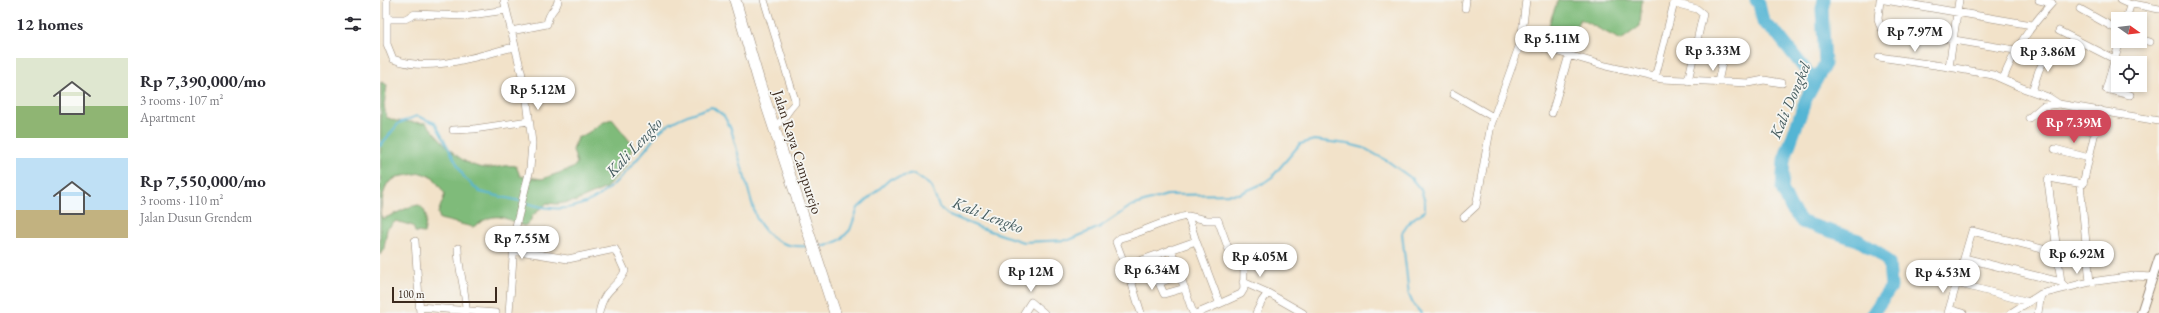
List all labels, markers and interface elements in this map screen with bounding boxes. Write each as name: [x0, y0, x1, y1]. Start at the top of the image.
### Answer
north arrow: [2111, 12, 2147, 48]
map controls: [2111, 12, 2147, 92]
text: 12 homes: [16, 13, 83, 35]
icon: filters: [342, 13, 364, 35]
pin: Rp 7.97M: [1874, 19, 1956, 53]
text: Rp 7.97M: [1887, 23, 1943, 40]
pin: Rp 5.11M: [1511, 26, 1593, 60]
text: Rp 5.11M: [1524, 30, 1580, 47]
pin: Rp 3.33M: [1672, 38, 1754, 72]
pin: Rp 3.86M: [2007, 39, 2089, 73]
text: Rp 3.33M: [1685, 42, 1741, 59]
text: Rp 3.86M: [2020, 43, 2076, 60]
button: locate: [2111, 56, 2147, 92]
water label: Kali Dongkel: [1764, 58, 1816, 142]
text: Rp 7,390,000/mo: [140, 70, 266, 92]
icon: home: [48, 74, 96, 122]
pin: Rp 5.12M: [497, 77, 579, 111]
text: Rp 5.12M: [510, 81, 566, 98]
street label: Jalan Raya Campurejo: [768, 86, 827, 216]
text: 3 rooms · 107 m²: [140, 92, 224, 109]
text: Apartment: [140, 109, 195, 126]
pin: Rp 7.39M: [2033, 110, 2115, 144]
water label: Kali Lengko: [600, 113, 667, 182]
text: Rp 7.39M: [2046, 114, 2102, 131]
text: Rp 7,550,000/mo: [140, 170, 266, 192]
icon: home: [48, 174, 96, 222]
text: 3 rooms · 110 m²: [140, 192, 224, 209]
water label: Kali Lengko: [949, 192, 1026, 238]
text: Jalan Dusun Grendem: [140, 209, 252, 226]
pin: Rp 7.55M: [481, 226, 563, 260]
text: Rp 7.55M: [494, 230, 550, 247]
pin: Rp 6.92M: [2036, 241, 2118, 275]
pin: Rp 4.05M: [1219, 244, 1301, 278]
text: Rp 6.92M: [2049, 245, 2105, 262]
text: Rp 4.05M: [1232, 248, 1288, 265]
pin: Rp 6.34M: [1111, 257, 1193, 291]
pin: Rp 12M: [998, 259, 1064, 293]
pin: Rp 4.53M: [1902, 260, 1984, 294]
text: Rp 6.34M: [1124, 261, 1180, 278]
text: Rp 12M: [1008, 263, 1054, 280]
text: Rp 4.53M: [1915, 264, 1971, 281]
scale bar: [392, 285, 497, 304]
text: 100 m: [398, 287, 425, 301]

